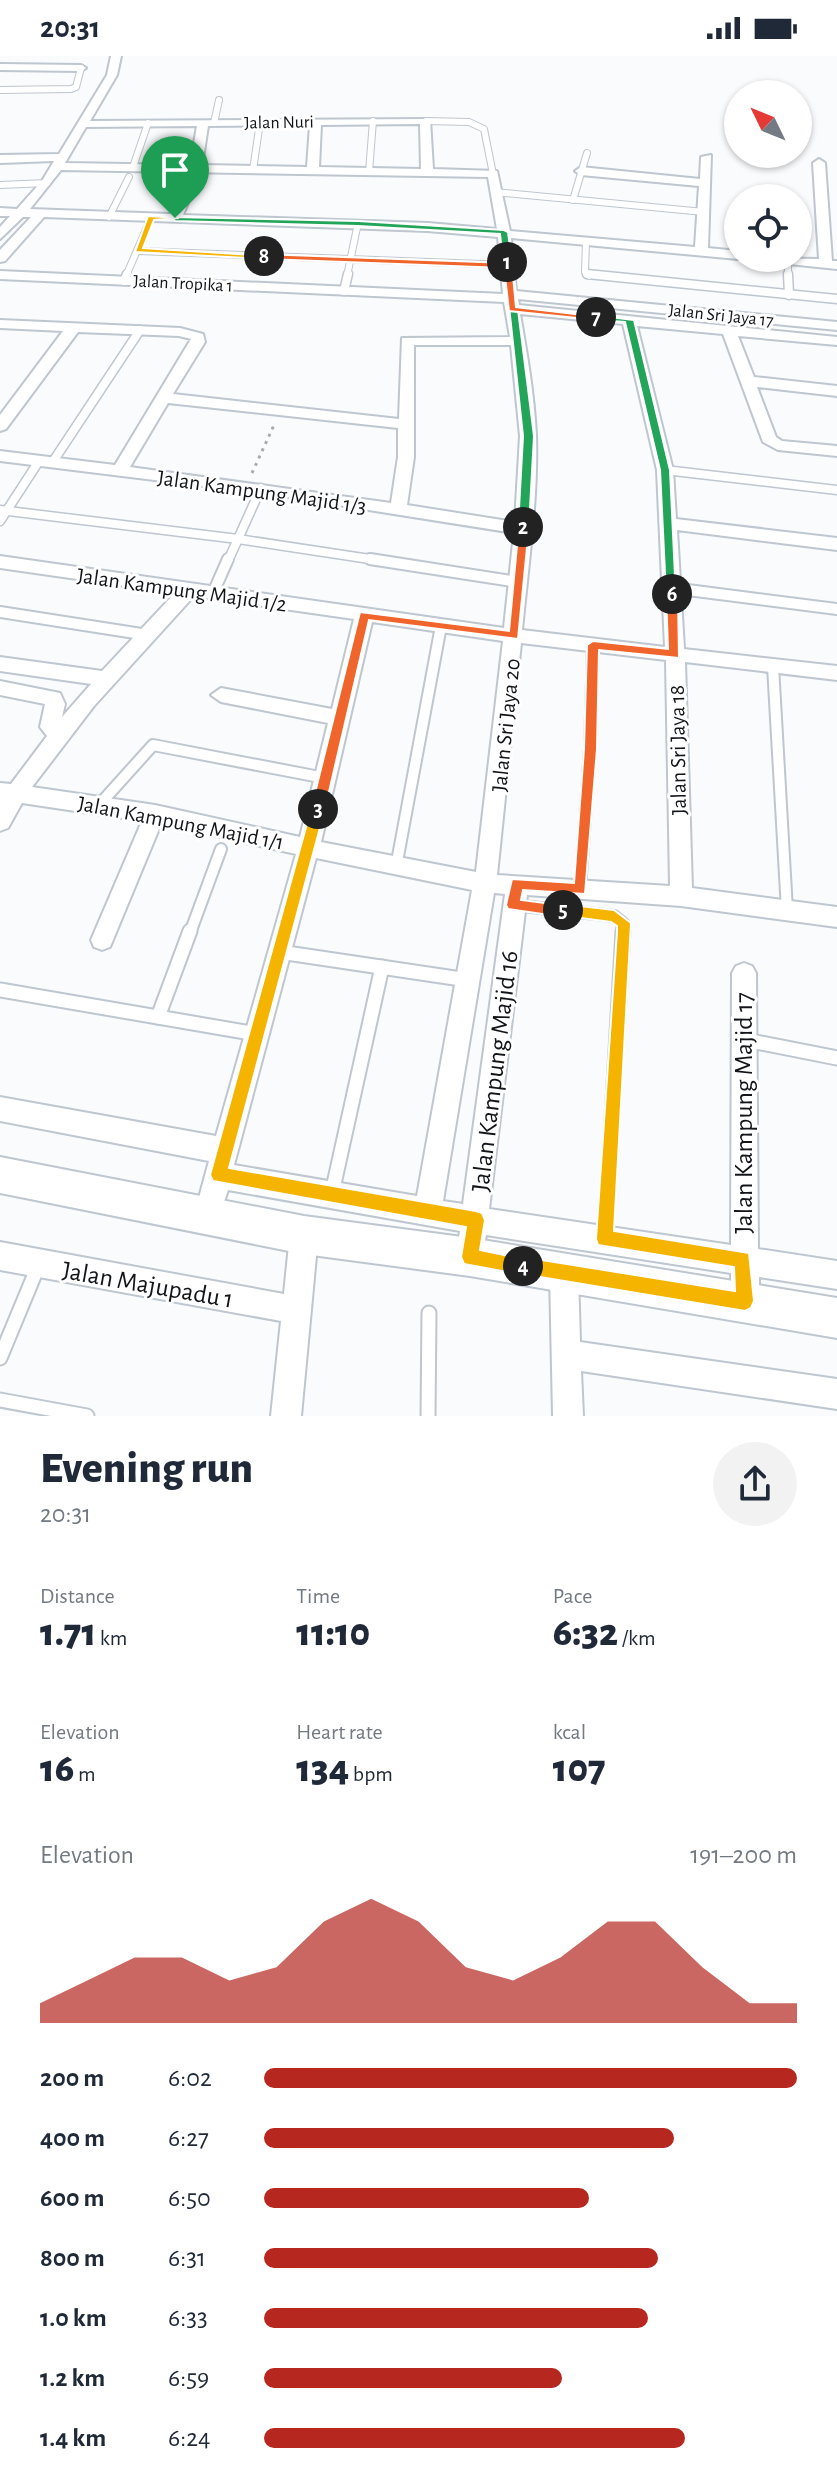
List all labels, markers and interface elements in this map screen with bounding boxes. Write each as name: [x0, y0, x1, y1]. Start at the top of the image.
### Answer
text: 20:31: [40, 13, 100, 43]
north arrow: [724, 80, 812, 168]
map controls: [724, 80, 812, 272]
street label: Jalan Nuri: [244, 113, 314, 133]
pin: [141, 136, 209, 218]
icon: arrive: [153, 148, 197, 192]
button: locate: [724, 184, 812, 272]
pin: 8: [244, 236, 284, 276]
pin: 1: [487, 242, 527, 282]
text: 8: [259, 245, 269, 267]
text: 1: [503, 251, 511, 273]
street label: Jalan Tropika 1: [133, 272, 233, 296]
pin: 7: [576, 297, 616, 337]
street label: Jalan Sri Jaya 17: [667, 302, 774, 330]
text: 7: [591, 306, 601, 328]
street label: Jalan Kampung Majid 1/3: [156, 466, 368, 518]
pin: 2: [503, 507, 543, 547]
text: 2: [518, 516, 528, 538]
street label: Jalan Kampung Majid 1/2: [76, 564, 288, 616]
pin: 6: [652, 574, 692, 614]
text: 6: [667, 583, 677, 605]
street label: Jalan Sri Jaya 20: [488, 657, 524, 793]
street label: Jalan Sri Jaya 18: [666, 685, 690, 815]
pin: 3: [298, 789, 338, 829]
street label: Jalan Kampung Majid 1/1: [76, 792, 286, 854]
text: 3: [313, 798, 323, 820]
pin: 5: [543, 890, 583, 930]
text: 5: [558, 899, 568, 921]
street label: Jalan Kampung Majid 16: [467, 949, 523, 1193]
street label: Jalan Kampung Majid 17: [731, 992, 757, 1234]
pin: 4: [503, 1246, 543, 1286]
text: 4: [517, 1255, 529, 1277]
street label: Jalan Majupadu 1: [60, 1257, 235, 1313]
button: share: [713, 1442, 797, 1526]
text: Evening run: [40, 1447, 253, 1491]
text: 20:31: [40, 1501, 91, 1527]
text: Distance: [40, 1585, 115, 1607]
text: Time: [296, 1585, 340, 1607]
text: Pace: [553, 1585, 592, 1607]
text: 1.71: [40, 1613, 96, 1653]
text: 11:10: [296, 1613, 370, 1653]
text: 6:32: [553, 1613, 618, 1653]
text: km: [96, 1627, 127, 1649]
text: /km: [618, 1627, 656, 1649]
text: Elevation: [40, 1721, 120, 1743]
text: Heart rate: [296, 1721, 383, 1743]
text: kcal: [553, 1721, 586, 1743]
text: 16: [40, 1749, 74, 1789]
text: 134: [296, 1749, 349, 1789]
text: 107: [553, 1749, 606, 1789]
text: m: [74, 1763, 96, 1785]
text: bpm: [349, 1763, 393, 1785]
text: Elevation: [40, 1842, 134, 1868]
text: 191–200 m: [690, 1842, 797, 1868]
text: 200 m: [40, 2065, 104, 2091]
text: 6:02: [168, 2065, 212, 2091]
text: 400 m: [40, 2125, 105, 2151]
text: 6:27: [168, 2125, 209, 2151]
text: 600 m: [40, 2185, 105, 2211]
text: 6:50: [168, 2185, 211, 2211]
text: 800 m: [40, 2245, 105, 2271]
text: 6:31: [168, 2245, 206, 2271]
text: 1.0 km: [40, 2305, 107, 2331]
text: 6:33: [168, 2305, 208, 2331]
text: 1.2 km: [40, 2365, 105, 2391]
text: 6:59: [168, 2365, 209, 2391]
text: 1.4 km: [40, 2425, 106, 2451]
text: 6:24: [168, 2425, 211, 2451]

